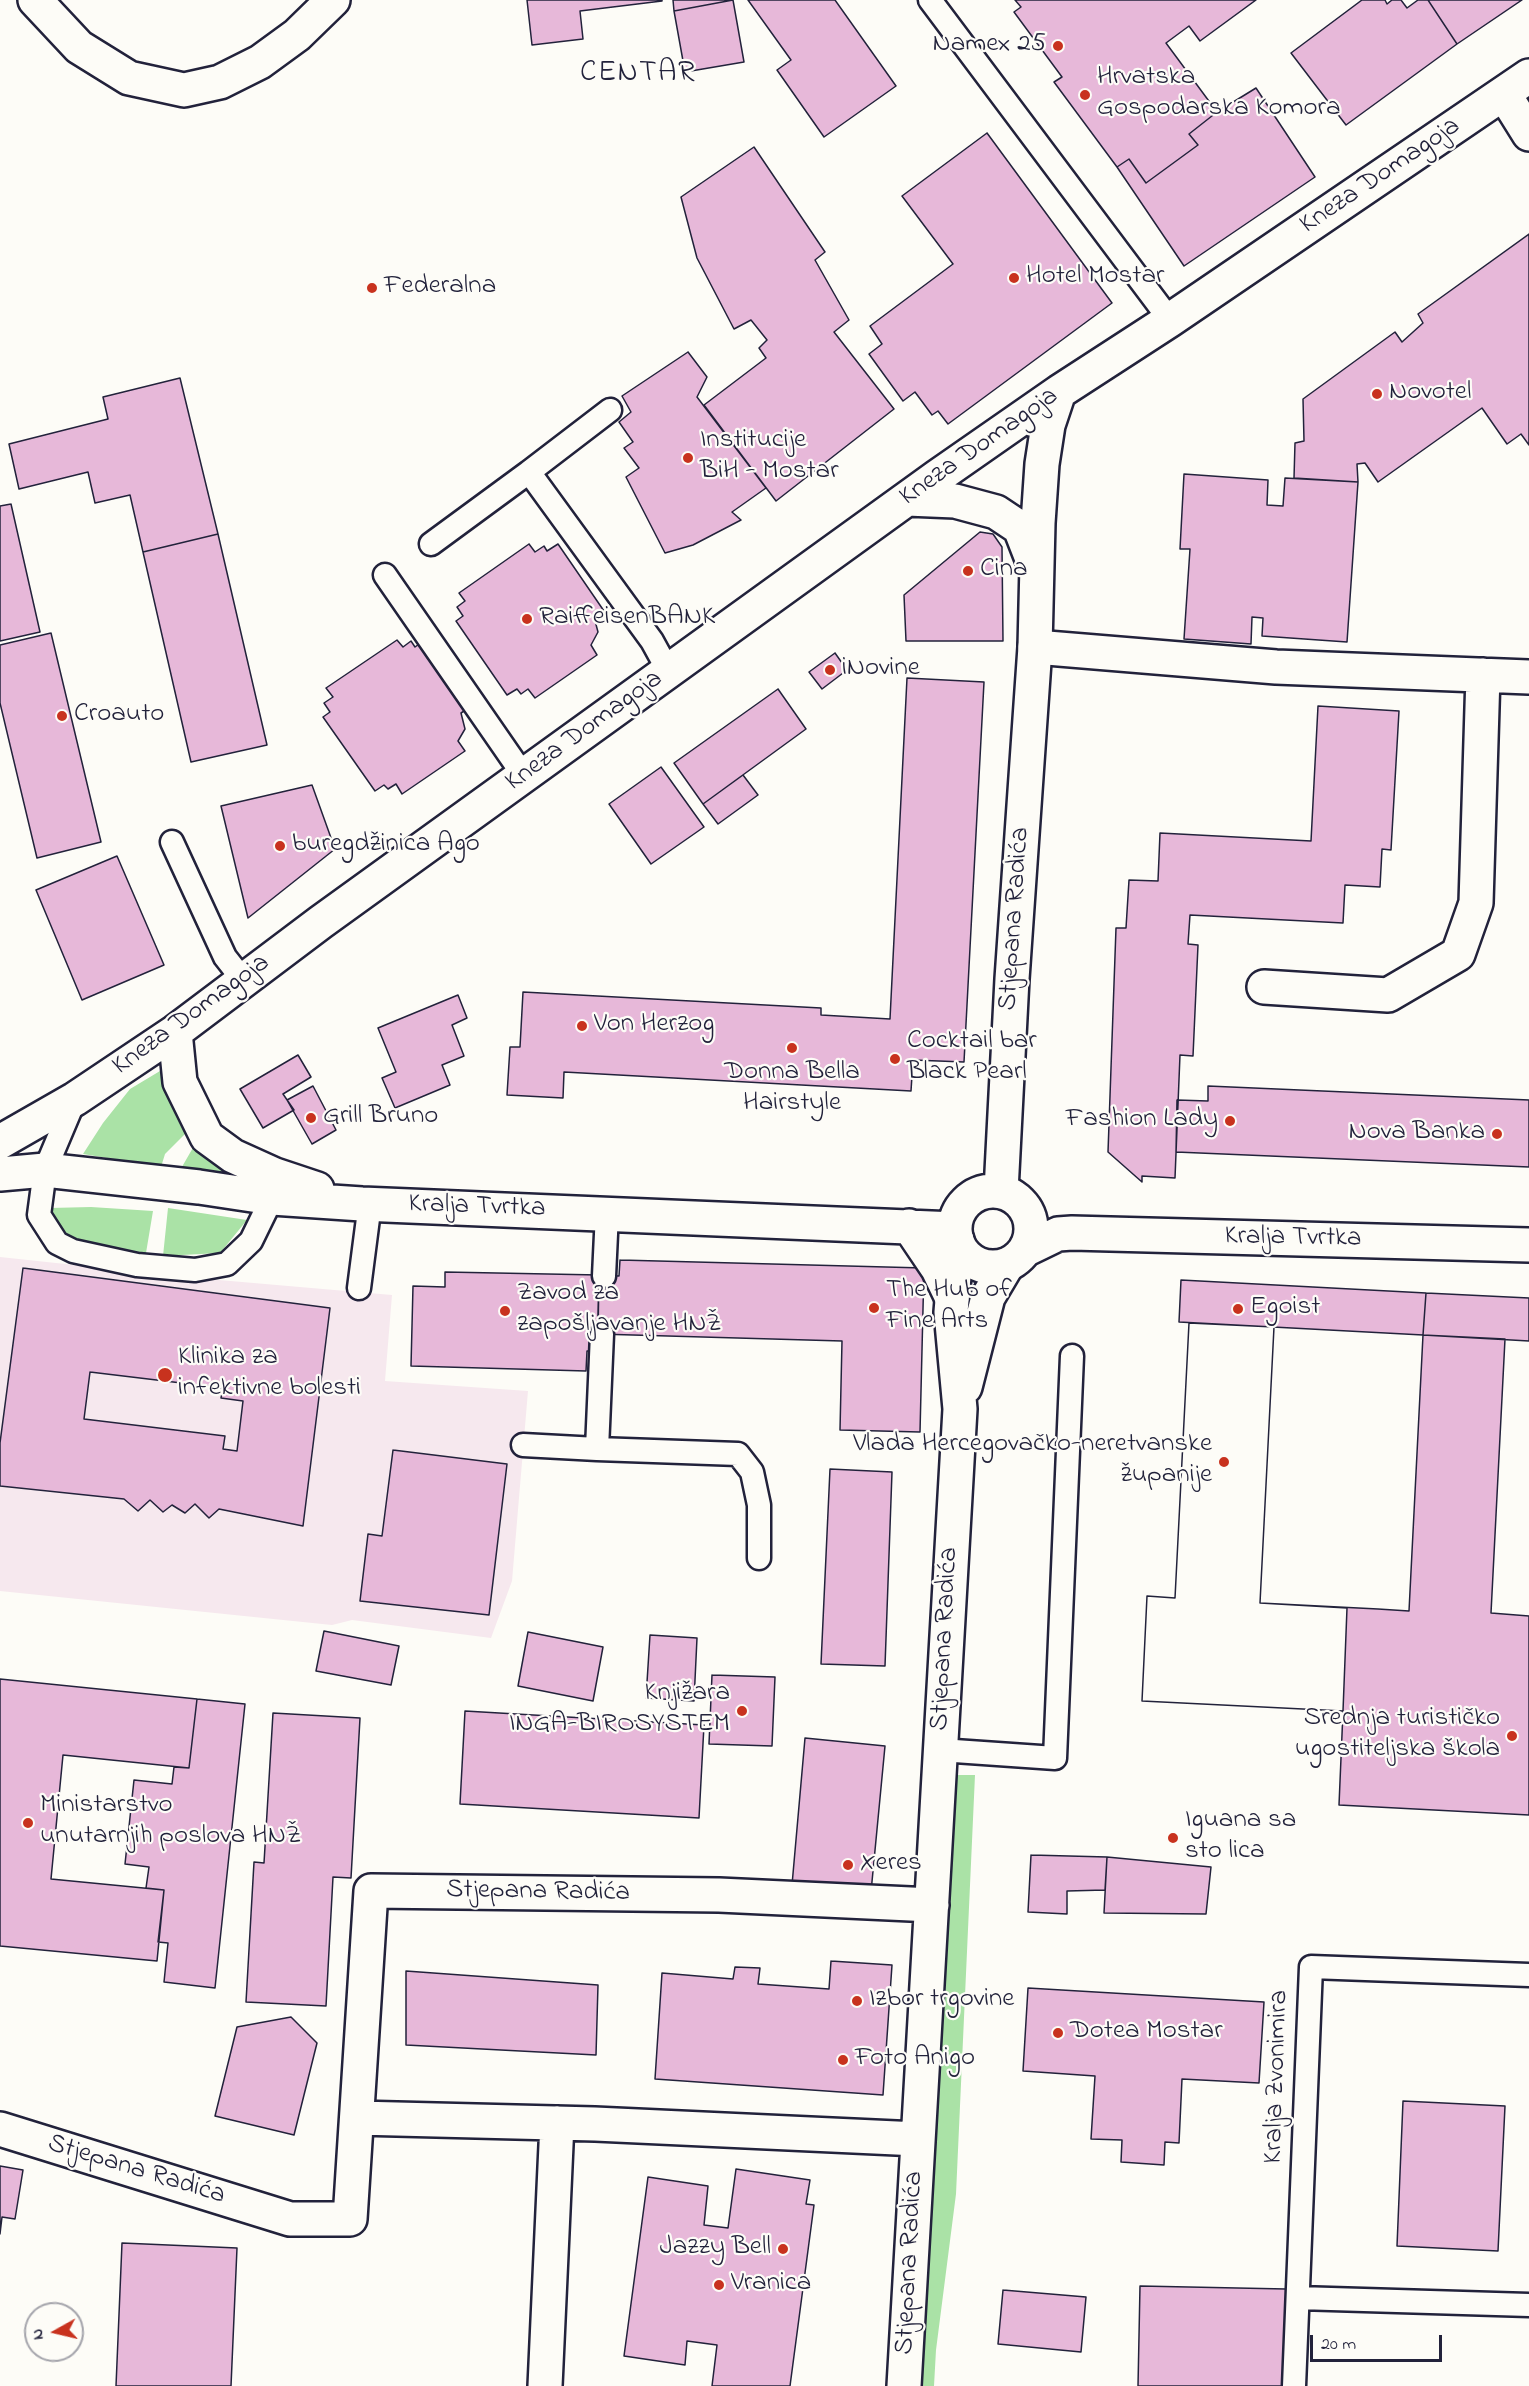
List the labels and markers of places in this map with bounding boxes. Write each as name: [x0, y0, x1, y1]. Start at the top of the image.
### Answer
place label: Namex 25: [932, 30, 1046, 62]
marker: Namex 25: [1051, 39, 1065, 53]
place label: Hrvatska Gospodarska Komora: [1097, 63, 1341, 126]
marker: Hrvatska Gospodarska Komora: [1078, 88, 1092, 102]
place label: Hotel Mostar: [1026, 262, 1164, 294]
marker: Hotel Mostar: [1007, 271, 1021, 285]
place label: Federalna: [384, 272, 496, 304]
marker: Federalna: [365, 281, 379, 295]
place label: Novotel: [1389, 378, 1471, 410]
marker: Novotel: [1370, 387, 1384, 401]
place label: Institucije BiH - Mostar: [700, 426, 839, 489]
marker: Institucije BiH - Mostar: [681, 451, 695, 465]
place label: Cina: [980, 555, 1028, 587]
marker: Cina: [961, 564, 975, 578]
place label: RaiffeisenBANK: [539, 603, 715, 635]
marker: RaiffeisenBANK: [520, 612, 534, 626]
place label: iNovine: [842, 654, 920, 686]
marker: iNovine: [823, 663, 837, 677]
place label: Croauto: [74, 700, 164, 732]
marker: Croauto: [55, 709, 69, 723]
place label: buregdžinica Ago: [292, 830, 480, 862]
marker: buregdžinica Ago: [273, 839, 287, 853]
place label: Von Herzog: [594, 1010, 714, 1042]
marker: Von Herzog: [575, 1019, 589, 1033]
place label: Cocktail bar Black Pearl: [907, 1027, 1037, 1090]
marker: Donna Bella Hairstyle: [785, 1041, 799, 1055]
marker: Cocktail bar Black Pearl: [888, 1052, 902, 1066]
place label: Donna Bella Hairstyle: [724, 1058, 860, 1121]
place label: Grill Bruno: [323, 1102, 438, 1134]
place label: Fashion Lady: [1066, 1105, 1218, 1137]
marker: Grill Bruno: [304, 1111, 318, 1125]
marker: Fashion Lady: [1223, 1114, 1237, 1128]
place label: Nova Banka: [1349, 1118, 1485, 1150]
marker: Nova Banka: [1490, 1127, 1504, 1141]
place label: The Hub of Fine Arts: [886, 1276, 1012, 1339]
place label: Zavod za zapošljavanje HNŽ: [517, 1279, 722, 1342]
place label: Egoist: [1250, 1293, 1320, 1325]
marker: The Hub of Fine Arts: [867, 1301, 881, 1315]
marker: Egoist: [1231, 1302, 1245, 1316]
marker: Zavod za zapošljavanje HNŽ: [498, 1304, 512, 1318]
place label: Klinika za infektivne bolesti: [178, 1343, 361, 1406]
marker: Klinika za infektivne bolesti: [156, 1366, 174, 1384]
place label: Vlada Hercegovačko-neretvanske županije: [853, 1430, 1212, 1493]
marker: Vlada Hercegovačko-neretvanske županije: [1217, 1455, 1231, 1469]
place label: Knjižara INGA-BIROSYSTEM: [509, 1679, 730, 1742]
marker: Knjižara INGA-BIROSYSTEM: [735, 1704, 749, 1718]
place label: Srednja turističko ugostiteljska škola: [1295, 1704, 1500, 1767]
marker: Srednja turističko ugostiteljska škola: [1505, 1729, 1519, 1743]
place label: Ministarstvo unutarnjih poslova HNŽ: [40, 1791, 301, 1854]
place label: Iguana sa sto lica: [1185, 1806, 1296, 1869]
marker: Ministarstvo unutarnjih poslova HNŽ: [21, 1816, 35, 1830]
marker: Iguana sa sto lica: [1166, 1831, 1180, 1845]
place label: Xeres: [860, 1849, 922, 1881]
marker: Xeres: [841, 1858, 855, 1872]
place label: Izbor trgovine: [869, 1985, 1014, 2017]
marker: Izbor trgovine: [850, 1994, 864, 2008]
place label: Dotea Mostar: [1070, 2017, 1223, 2049]
marker: Dotea Mostar: [1051, 2026, 1065, 2040]
place label: Foto Anigo: [855, 2044, 975, 2076]
marker: Foto Anigo: [836, 2053, 850, 2067]
place label: Jazzy Bell: [660, 2233, 771, 2265]
marker: Jazzy Bell: [776, 2242, 790, 2256]
place label: Vranica: [731, 2269, 811, 2301]
marker: Vranica: [712, 2278, 726, 2292]

